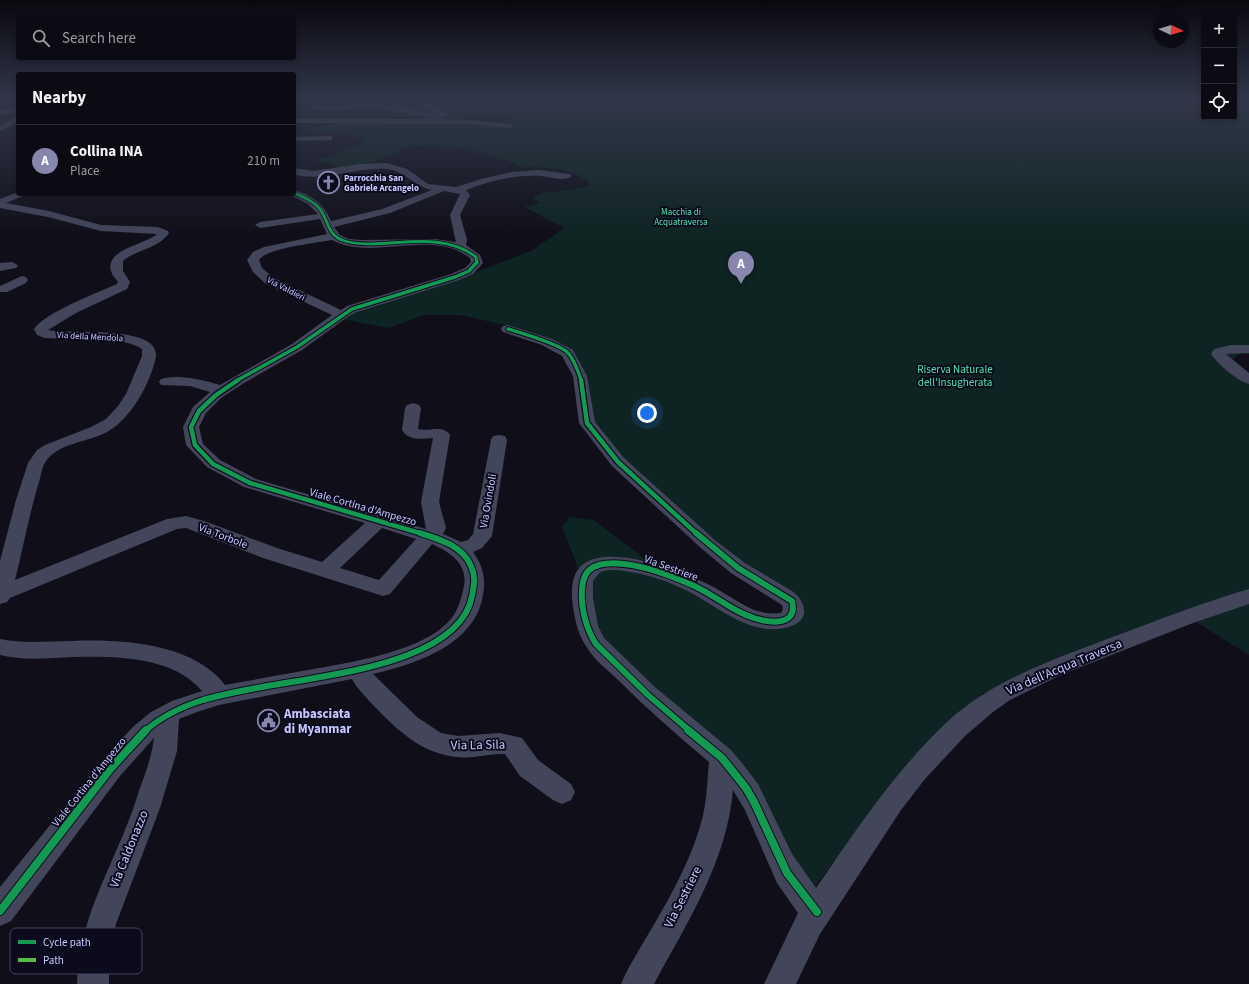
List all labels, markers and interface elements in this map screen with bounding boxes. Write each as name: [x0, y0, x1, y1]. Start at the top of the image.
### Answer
north arrow: [1153, 12, 1189, 48]
map controls: [1201, 12, 1237, 120]
button: +: [1201, 12, 1237, 48]
search box: [16, 16, 296, 60]
icon: search: [30, 27, 52, 49]
text: Search here: [62, 28, 136, 49]
button: −: [1201, 48, 1237, 84]
button: locate: [1201, 84, 1237, 120]
text: Nearby: [32, 86, 86, 110]
text: Collina INA: [70, 141, 142, 162]
text: A: [41, 152, 49, 170]
text: 210 m: [247, 152, 280, 170]
text: Place: [70, 162, 99, 180]
church icon: Parrocchia San Gabriele Arcangelo: [316, 170, 342, 196]
place label: Parrocchia San Gabriele Arcangelo: [344, 172, 419, 195]
park label: Macchia di Acquatraversa: [654, 206, 708, 229]
pin: A: [728, 251, 754, 284]
street label: Via Valdieri: [265, 274, 307, 304]
street label: Via della Mendola: [57, 329, 123, 345]
park label: Riserva Naturale dell'Insugherata: [917, 362, 993, 390]
your location: [637, 403, 657, 423]
street label: Via Ovindoli: [476, 473, 500, 529]
street label: Viale Cortina d'Ampezzo: [308, 485, 418, 529]
street label: Via Torbole: [196, 520, 250, 552]
street label: Via Sestriere: [642, 551, 701, 585]
street label: Via dell'Acqua Traversa: [1003, 634, 1125, 700]
place label: Ambasciata di Myanmar: [283, 705, 352, 738]
public building icon: Ambasciata di Myanmar: [255, 708, 281, 734]
street label: Viale Cortina d'Ampezzo: [48, 734, 130, 830]
street label: Via La Sila: [451, 736, 505, 754]
street label: Via Caldonazzo: [105, 808, 153, 890]
street label: Via Sestriere: [660, 863, 706, 931]
legend: [10, 928, 142, 974]
text: Cycle path: [43, 935, 91, 950]
text: Path: [43, 953, 64, 968]

